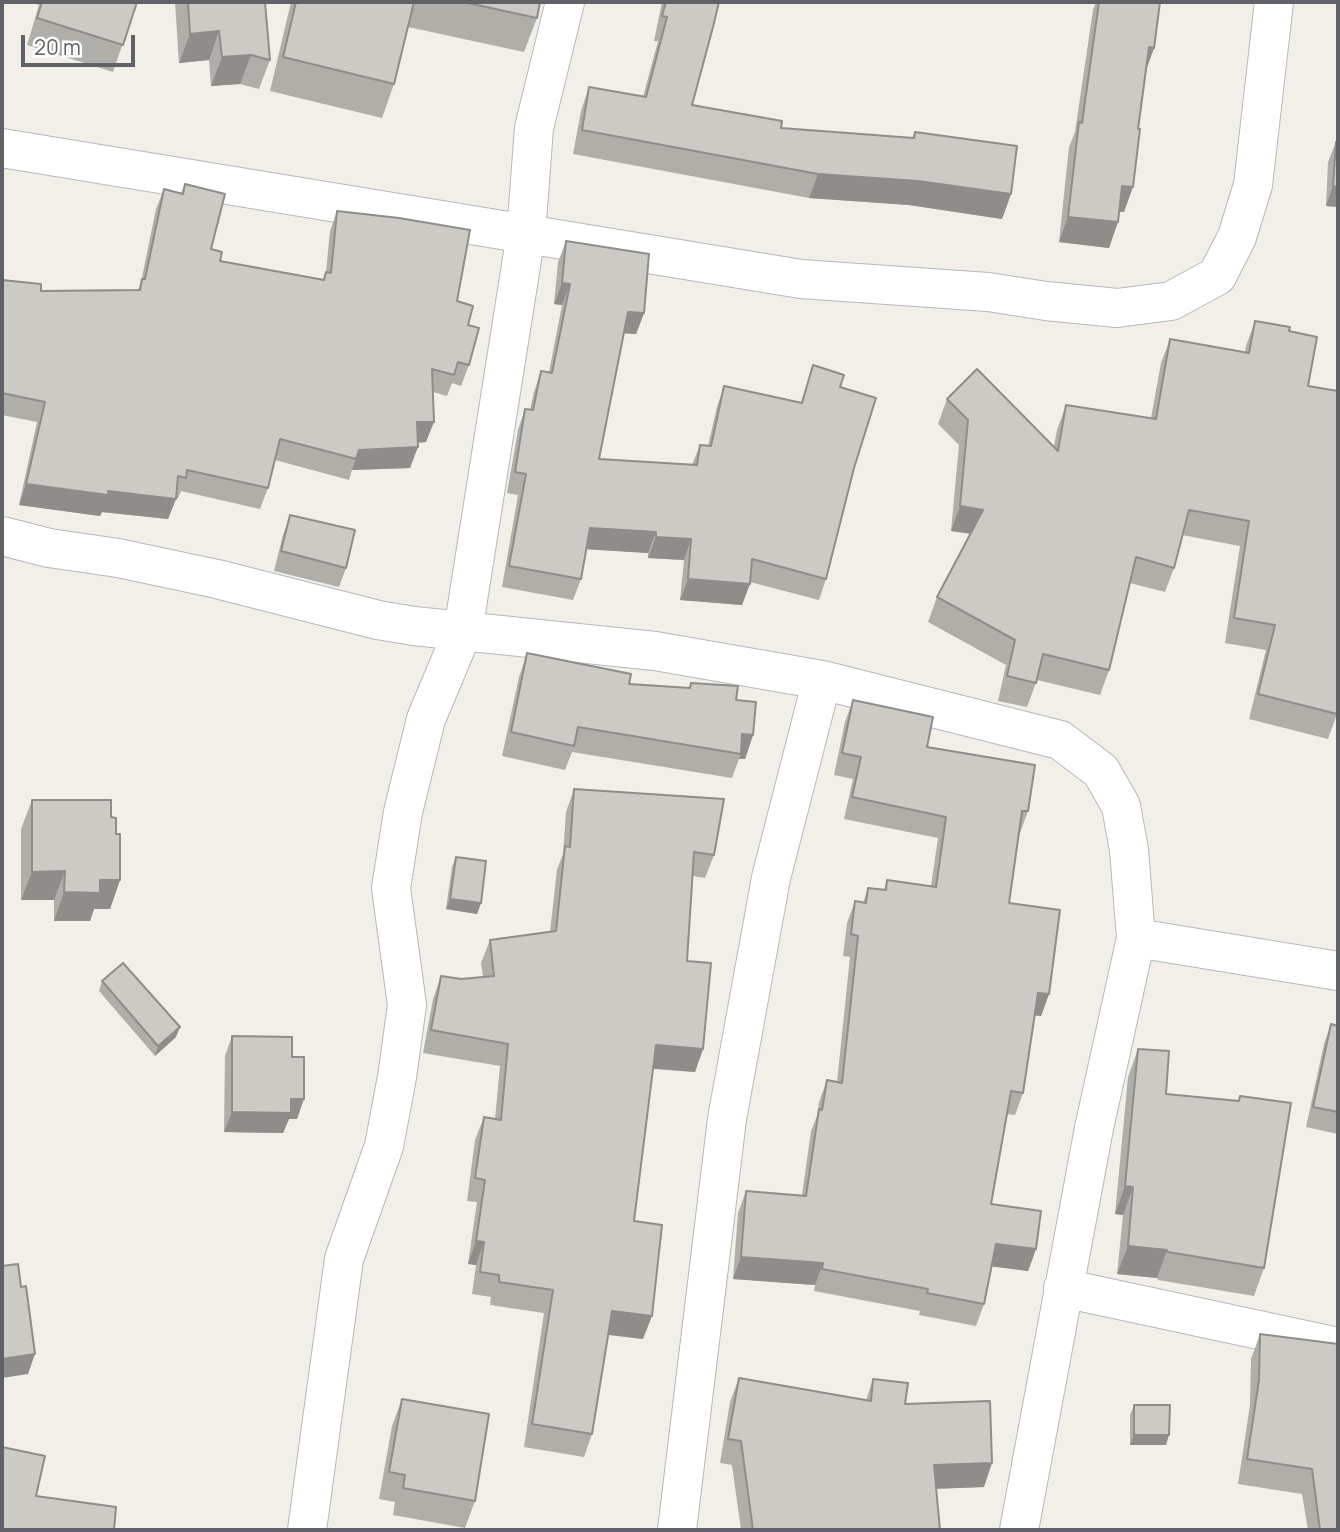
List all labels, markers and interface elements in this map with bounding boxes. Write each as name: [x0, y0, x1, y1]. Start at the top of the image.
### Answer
scale bar: [24, 21, 138, 65]
text: 20 m: [34, 33, 81, 61]

